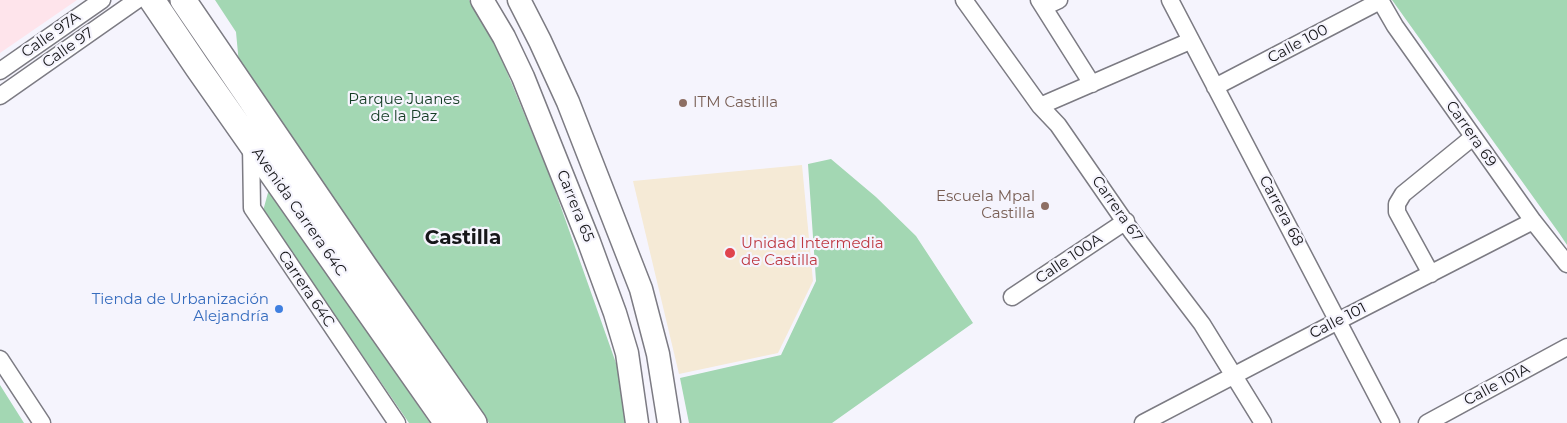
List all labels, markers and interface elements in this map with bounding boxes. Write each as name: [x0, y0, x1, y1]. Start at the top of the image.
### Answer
street label: Calle 97A: [18, 8, 84, 62]
street label: Calle 100: [1265, 21, 1331, 67]
street label: Calle 97: [39, 24, 97, 72]
park label: Parque Juanes de la Paz: [348, 91, 460, 126]
place label: ITM Castilla: [693, 94, 778, 112]
marker: ITM Castilla: [677, 97, 689, 109]
street label: Carrera 69: [1442, 97, 1500, 171]
street label: Avenida Carrera 64C: [248, 144, 350, 280]
street label: Carrera 65: [552, 167, 598, 245]
street label: Carrera 67: [1088, 173, 1146, 245]
street label: Carrera 68: [1255, 173, 1307, 249]
place label: Escuela Mpal Castilla: [936, 188, 1035, 223]
marker: Escuela Mpal Castilla: [1039, 200, 1051, 212]
district label: Castilla: [425, 226, 501, 250]
street label: Calle 100A: [1032, 230, 1106, 288]
place label: Unidad Intermedia de Castilla: [741, 235, 884, 270]
marker: Unidad Intermedia de Castilla: [723, 246, 737, 260]
street label: Carrera 64C: [274, 247, 338, 331]
place label: Tienda de Urbanización Alejandría: [92, 291, 269, 326]
street label: Calle 101: [1307, 299, 1369, 343]
marker: Tienda de Urbanización Alejandría: [273, 303, 285, 315]
street label: Calle 101A: [1461, 360, 1533, 410]

